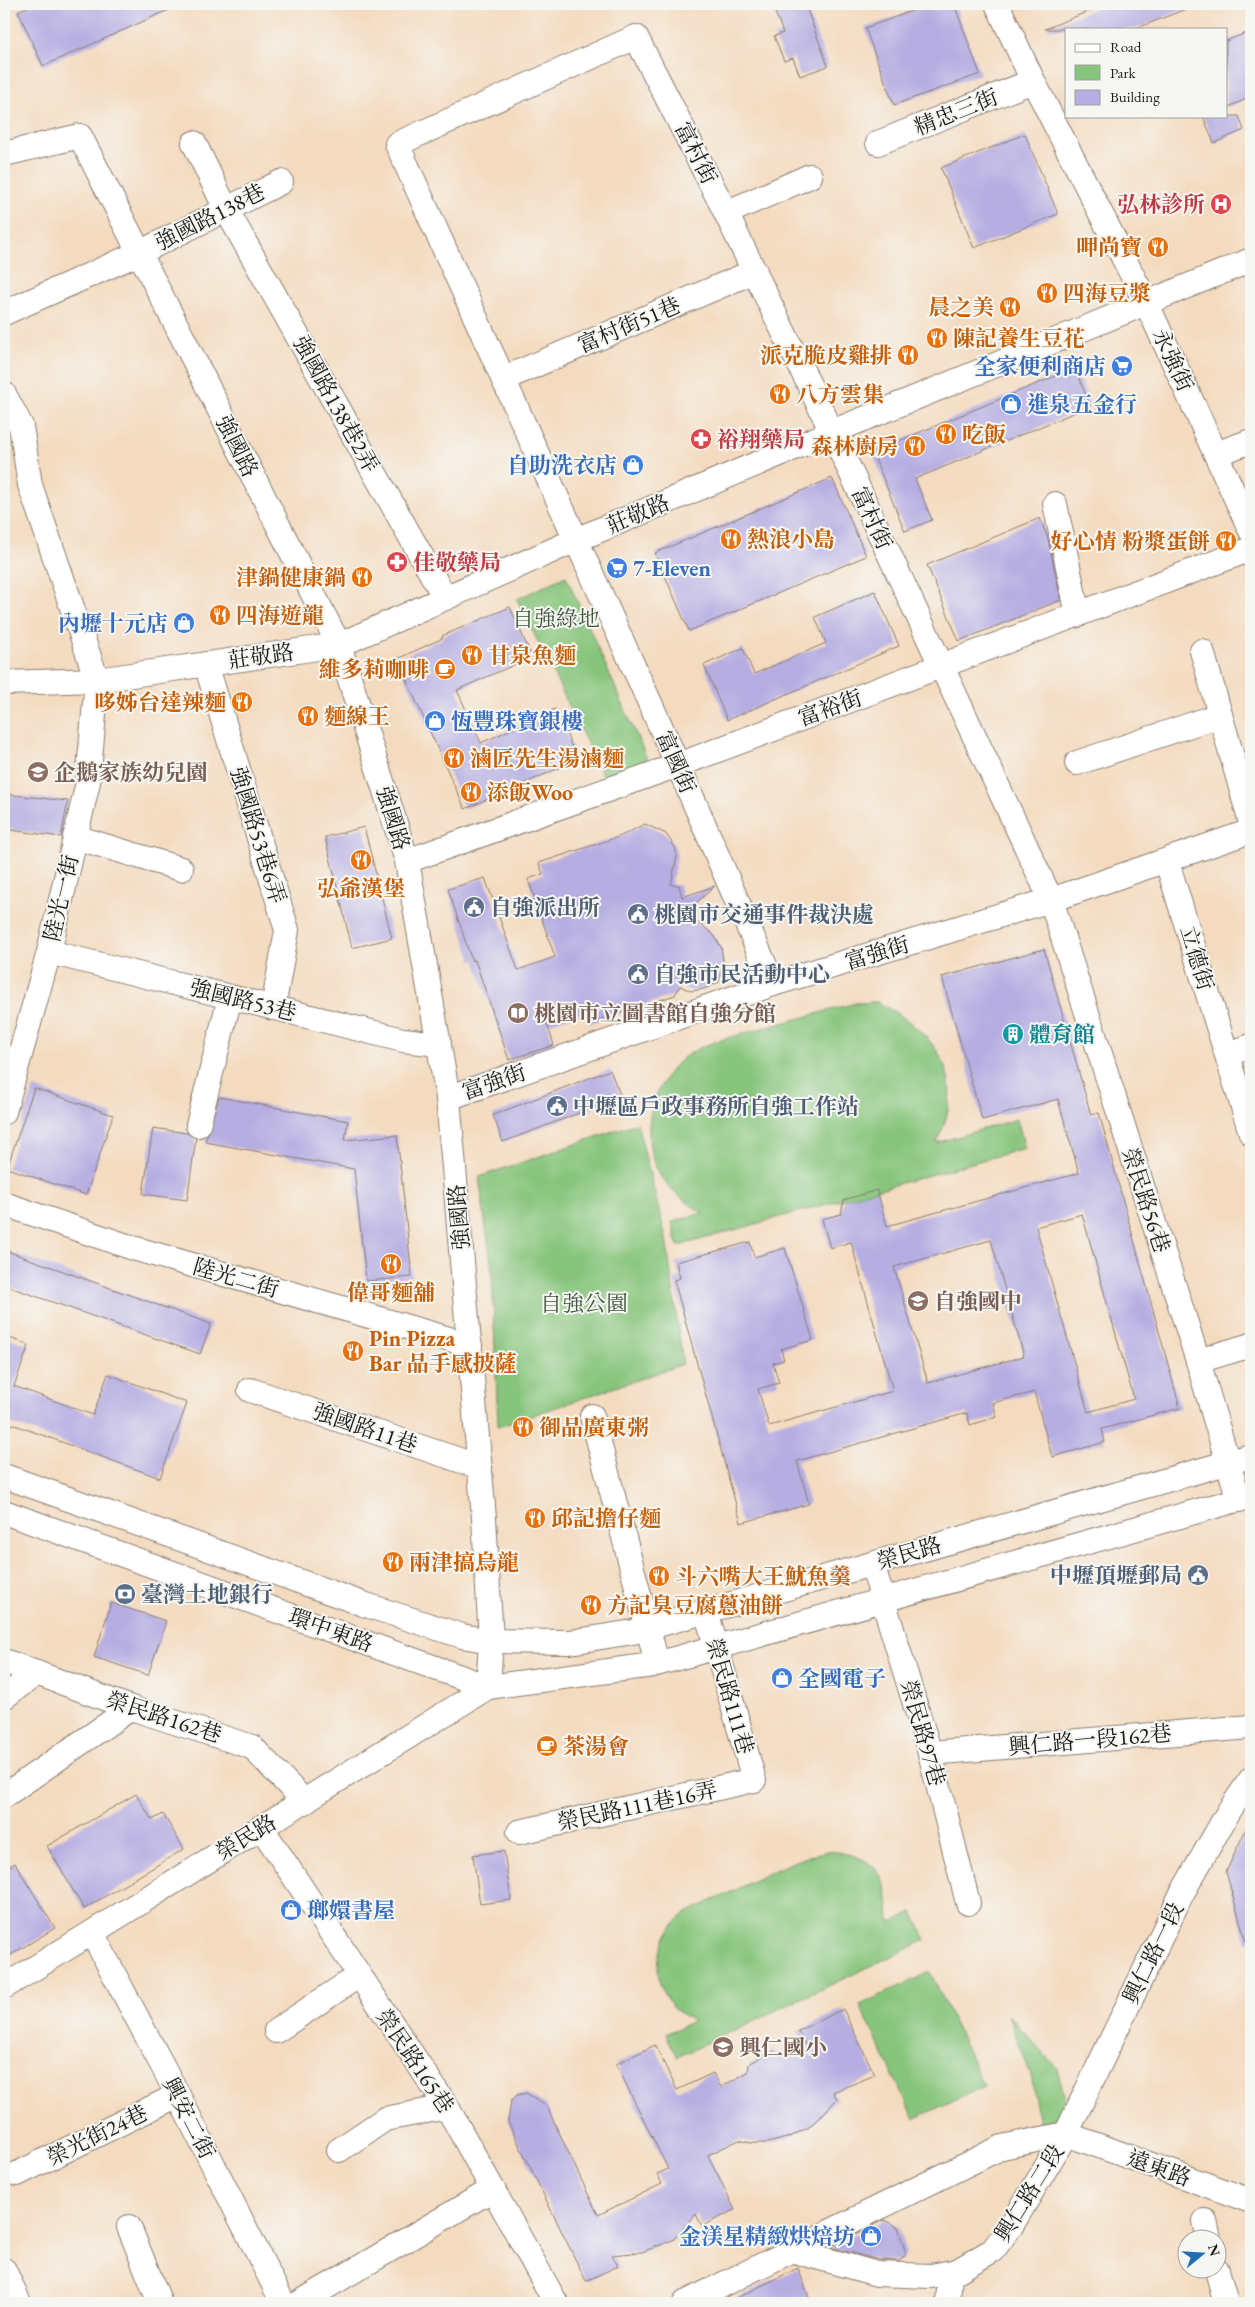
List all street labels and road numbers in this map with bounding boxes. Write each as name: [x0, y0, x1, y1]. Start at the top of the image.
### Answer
street label: 精忠三街: [910, 82, 1002, 142]
street label: 富村街: [668, 117, 724, 189]
street label: 強國路138巷: [150, 177, 270, 257]
street label: 富村街51巷: [573, 290, 685, 360]
street label: 永強街: [1146, 324, 1200, 396]
street label: 強國路138巷2弄: [286, 330, 386, 478]
street label: 強國路: [209, 410, 265, 482]
street label: 富村街: [845, 482, 899, 554]
street label: 莊敬路: [602, 488, 674, 540]
street label: 莊敬路: [226, 637, 296, 675]
street label: 富裕街: [794, 683, 866, 733]
street label: 富國街: [649, 726, 703, 798]
street label: 強國路53巷6弄: [223, 763, 293, 907]
street label: 強國路: [369, 782, 417, 854]
street label: 陸光一街: [37, 852, 85, 944]
street label: 立德街: [1173, 922, 1221, 994]
street label: 富強街: [841, 929, 913, 977]
street label: 強國路53巷: [187, 973, 299, 1027]
street label: 富強街: [458, 1058, 530, 1106]
street label: 榮民路56巷: [1115, 1144, 1177, 1256]
street label: 強國路: [442, 1183, 476, 1251]
street label: 陸光二街: [190, 1252, 282, 1304]
street label: 強國路11巷: [309, 1397, 421, 1459]
street label: 榮民路: [873, 1530, 945, 1576]
street label: 環中東路: [285, 1601, 377, 1659]
street label: 榮民路111巷: [700, 1634, 760, 1758]
street label: 榮民路97巷: [894, 1677, 952, 1789]
street label: 榮民路162巷: [103, 1685, 225, 1749]
street label: 興仁路一段162巷: [1007, 1718, 1173, 1762]
street label: 榮民路111巷16弄: [554, 1775, 720, 1837]
street label: 榮民路: [210, 1808, 282, 1866]
street label: 興仁路一段: [1116, 1897, 1190, 2009]
street label: 榮民路165巷: [370, 2003, 460, 2119]
street label: 興安二街: [156, 2072, 222, 2164]
street label: 榮光街24巷: [42, 2098, 152, 2172]
street label: 興仁路二段: [988, 2139, 1070, 2247]
street label: 遠東路: [1123, 2143, 1195, 2193]

